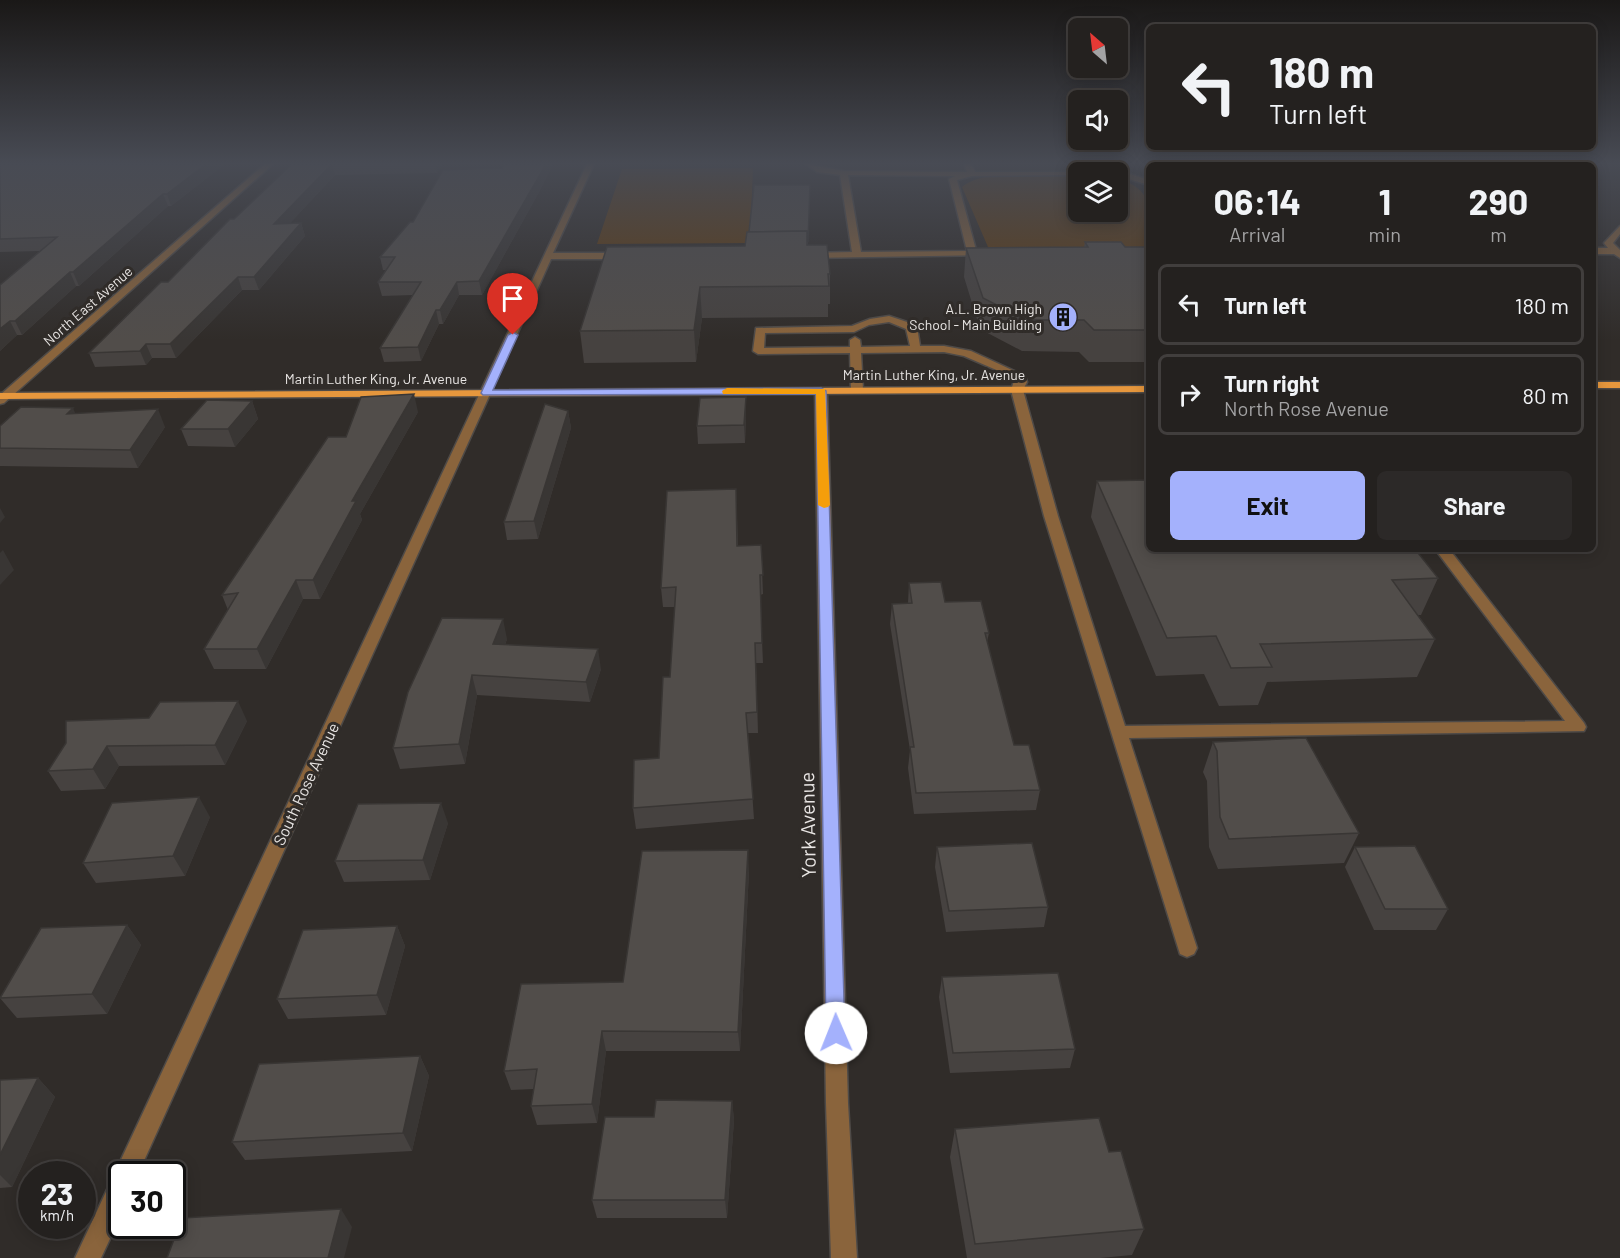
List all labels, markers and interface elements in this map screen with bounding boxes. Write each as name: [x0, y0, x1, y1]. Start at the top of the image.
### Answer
north arrow: [1068, 18, 1128, 78]
map controls: [1068, 18, 1128, 222]
text: 180 m: [1269, 46, 1374, 96]
icon: left: [1170, 48, 1248, 126]
button: sound: [1068, 90, 1128, 150]
text: Turn left: [1269, 97, 1367, 129]
button: layers: [1068, 162, 1128, 222]
text: 06:14: [1214, 179, 1301, 222]
text: 1: [1378, 179, 1391, 222]
text: 290: [1469, 179, 1528, 222]
text: Arrival: [1229, 222, 1285, 246]
text: min: [1369, 222, 1401, 246]
text: m: [1490, 222, 1507, 246]
street label: North East Avenue: [40, 262, 136, 349]
pin: [487, 273, 538, 335]
icon: arrive: [496, 282, 529, 315]
icon: left: [1173, 288, 1206, 321]
text: Turn left: [1224, 292, 1307, 318]
text: 180 m: [1515, 292, 1569, 318]
place label: A.L. Brown High School - Main Building: [909, 300, 1042, 333]
building icon: A.L. Brown High School - Main Building: [1047, 301, 1079, 333]
street label: Martin Luther King, Jr. Avenue: [843, 366, 1025, 383]
street label: Martin Luther King, Jr. Avenue: [285, 370, 467, 387]
text: Turn right: [1224, 370, 1319, 396]
icon: right: [1173, 378, 1206, 411]
text: 80 m: [1523, 382, 1569, 408]
text: North Rose Avenue: [1224, 396, 1389, 420]
button: Exit: [1170, 471, 1365, 540]
button: Share: [1377, 471, 1572, 540]
street label: South Rose Avenue: [269, 719, 342, 848]
street label: York Avenue: [794, 772, 820, 878]
position arrow: [804, 1001, 868, 1065]
speed limit sign: 30: [108, 1161, 186, 1239]
text: 23: [41, 1175, 73, 1211]
text: km/h: [40, 1206, 74, 1224]

